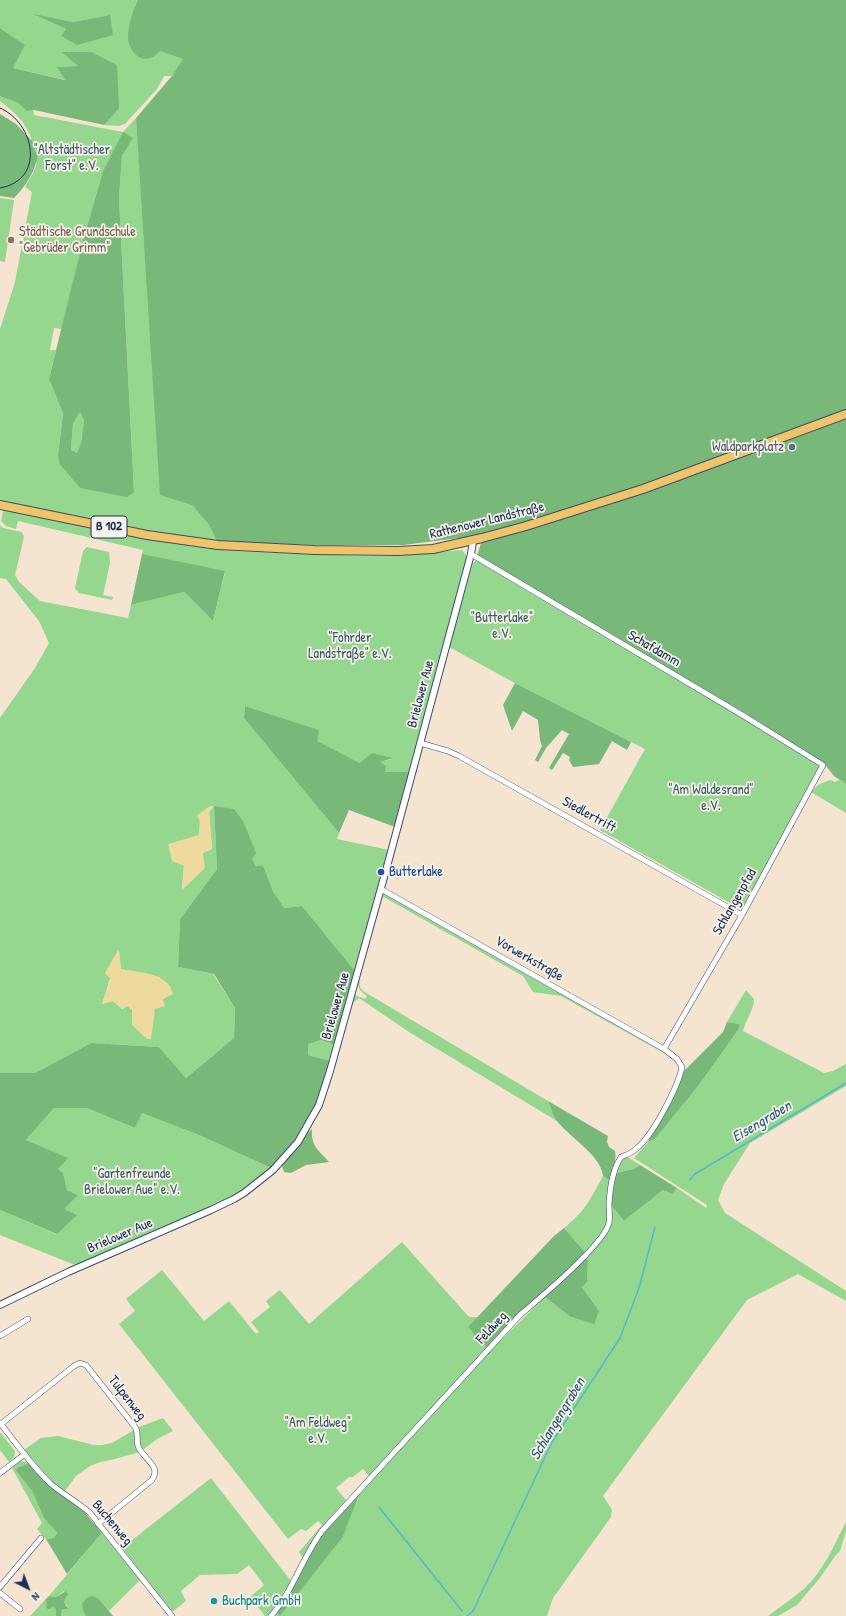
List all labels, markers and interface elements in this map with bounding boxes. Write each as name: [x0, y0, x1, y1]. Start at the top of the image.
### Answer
park label: "Altstädtischer Forst" e.V.: [34, 142, 110, 174]
place label: Städtische Grundschule "Gebrüder Grimm": [19, 224, 136, 256]
marker: Städtische Grundschule "Gebrüder Grimm": [6, 235, 16, 245]
place label: Waldparkplatz: [712, 439, 784, 455]
marker: Waldparkplatz: [787, 442, 797, 452]
street label: Rathenower Landstraße: [428, 499, 546, 543]
road number: B 102: [91, 516, 127, 538]
park label: "Butterlake" e.V.: [471, 610, 533, 642]
street label: Schafdamm: [625, 627, 683, 671]
park label: "Fohrder Landstraße" e.V.: [308, 630, 392, 662]
street label: Brielower Aue: [404, 658, 438, 730]
park label: "Am Waldesrand" e.V.: [669, 782, 753, 814]
street label: Siedlertrift: [559, 793, 619, 837]
place label: Butterlake: [389, 864, 443, 880]
street label: Schlangenpfad: [709, 866, 761, 938]
marker: Butterlake: [376, 867, 386, 877]
street label: Vorwerkstraße: [492, 933, 566, 985]
street label: Brielower Aue: [318, 970, 354, 1042]
water label: Eisengraben: [729, 1097, 795, 1147]
park label: "Gartenfreunde Brielower Aue" e.V.: [84, 1166, 180, 1198]
street label: Brielower Aue: [85, 1215, 155, 1257]
street label: Feldweg: [473, 1308, 511, 1348]
street label: Tulpenweg: [104, 1372, 150, 1424]
water label: Schlangengraben: [527, 1375, 589, 1463]
park label: "Am Feldweg" e.V.: [285, 1415, 351, 1448]
street label: Buchenweg: [88, 1497, 136, 1549]
north arrow: [8, 1568, 48, 1608]
text: N: [29, 1590, 43, 1604]
place label: Buchpark GmbH: [222, 1593, 300, 1609]
marker: Buchpark GmbH: [209, 1596, 219, 1606]

